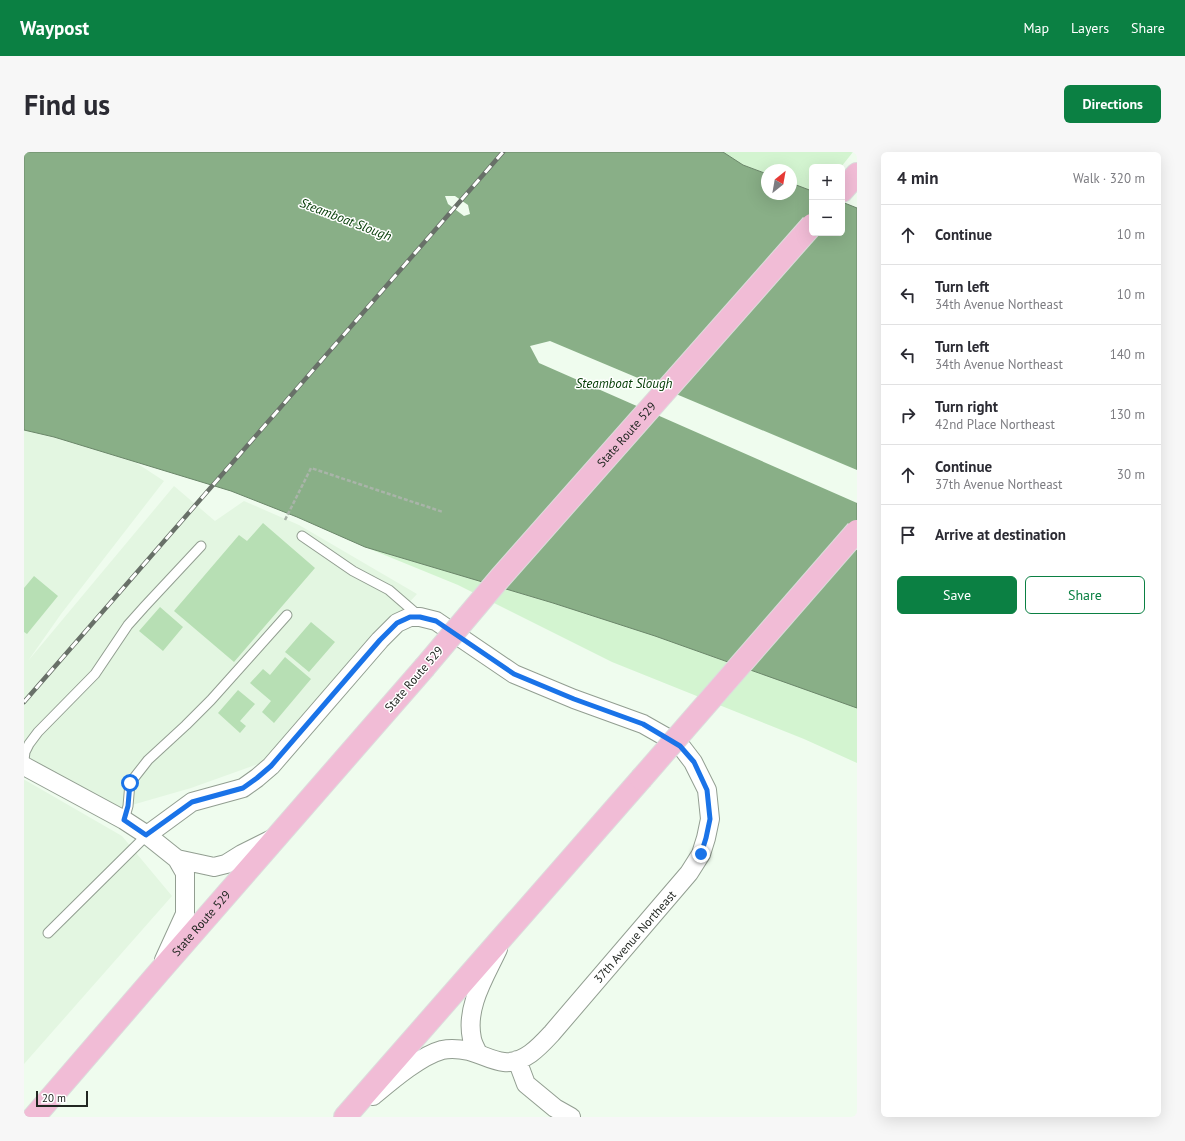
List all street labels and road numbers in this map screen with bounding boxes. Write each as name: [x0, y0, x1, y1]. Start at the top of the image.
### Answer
street label: State Route 529: [593, 399, 659, 470]
street label: State Route 529: [381, 643, 446, 715]
street label: State Route 529: [168, 887, 234, 959]
street label: 37th Avenue Northeast: [590, 887, 679, 986]

